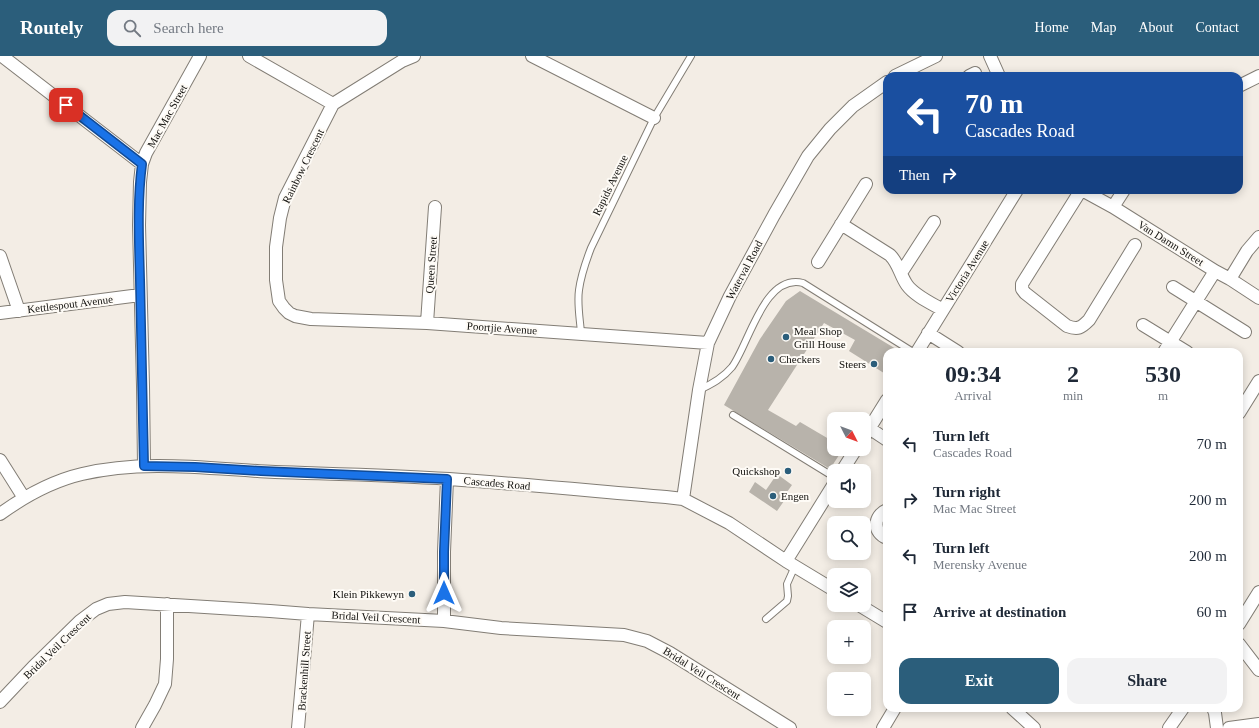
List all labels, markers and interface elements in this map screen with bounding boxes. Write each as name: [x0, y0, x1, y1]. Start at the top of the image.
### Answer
search box: [107, 10, 387, 46]
text: Routely: [20, 17, 83, 38]
icon: search: [121, 17, 143, 39]
text: Search here: [153, 20, 224, 36]
text: Home: [1035, 20, 1069, 35]
text: Map: [1091, 20, 1116, 35]
text: About: [1138, 20, 1173, 35]
text: Contact: [1195, 20, 1239, 35]
street label: Mac Mac Street: [145, 82, 189, 150]
pin: [49, 88, 83, 122]
icon: left: [899, 88, 951, 140]
text: 70 m: [965, 88, 1023, 119]
icon: arrive: [55, 94, 77, 116]
text: Cascades Road: [965, 121, 1074, 141]
street label: Rainbow Crescent: [280, 127, 326, 205]
street label: Rapids Avenue: [590, 153, 630, 217]
icon: right: [938, 164, 960, 186]
text: Then: [899, 167, 930, 183]
street label: Van Damn Street: [1136, 218, 1206, 268]
street label: Queen Street: [423, 236, 439, 294]
street label: Waterval Road: [723, 238, 765, 302]
street label: Victoria Avenue: [943, 238, 991, 304]
street label: Kettlespout Avenue: [26, 293, 114, 315]
street label: Poortjie Avenue: [466, 320, 538, 336]
place label: Meal Shop Grill House: [794, 325, 846, 350]
marker: Meal Shop Grill House: [781, 332, 791, 342]
place label: Checkers: [779, 353, 820, 365]
marker: Checkers: [766, 354, 776, 364]
place label: Steers: [839, 358, 866, 370]
marker: Steers: [869, 359, 879, 369]
text: 09:34: [945, 361, 1001, 387]
text: 2: [1067, 361, 1079, 387]
text: 530: [1145, 361, 1181, 387]
text: Arrival: [954, 388, 992, 403]
text: min: [1063, 388, 1083, 403]
text: m: [1158, 388, 1168, 403]
north arrow: [827, 412, 871, 456]
map controls: [827, 412, 871, 716]
text: Turn left: [933, 428, 990, 444]
icon: left: [899, 433, 921, 455]
text: 70 m: [1197, 436, 1227, 452]
text: Cascades Road: [933, 445, 1012, 460]
button: sound: [827, 464, 871, 508]
place label: Quickshop: [732, 465, 780, 477]
marker: Quickshop: [783, 466, 793, 476]
street label: Cascades Road: [463, 474, 531, 492]
text: Turn right: [933, 484, 1000, 500]
icon: right: [899, 489, 921, 511]
place label: Engen: [781, 490, 810, 502]
marker: Engen: [768, 491, 778, 501]
text: 200 m: [1189, 492, 1227, 508]
text: Mac Mac Street: [933, 501, 1016, 516]
button: search: [827, 516, 871, 560]
text: Turn left: [933, 540, 990, 556]
icon: left: [899, 545, 921, 567]
text: 200 m: [1189, 548, 1227, 564]
text: Merensky Avenue: [933, 557, 1027, 572]
button: layers: [827, 568, 871, 612]
position arrow: [423, 572, 465, 614]
place label: Klein Pikkewyn: [333, 588, 404, 600]
marker: Klein Pikkewyn: [407, 589, 417, 599]
icon: arrive: [899, 601, 921, 623]
text: Arrive at destination: [933, 604, 1066, 620]
text: 60 m: [1197, 604, 1227, 620]
street label: Bridal Veil Crescent: [331, 609, 421, 625]
street label: Bridal Veil Crescent: [21, 611, 93, 681]
button: +: [827, 620, 871, 664]
street label: Brackenhill Street: [295, 631, 313, 711]
street label: Bridal Veil Crescent: [661, 644, 743, 702]
button: Exit: [899, 658, 1059, 704]
button: Share: [1067, 658, 1227, 704]
button: −: [827, 672, 871, 716]

